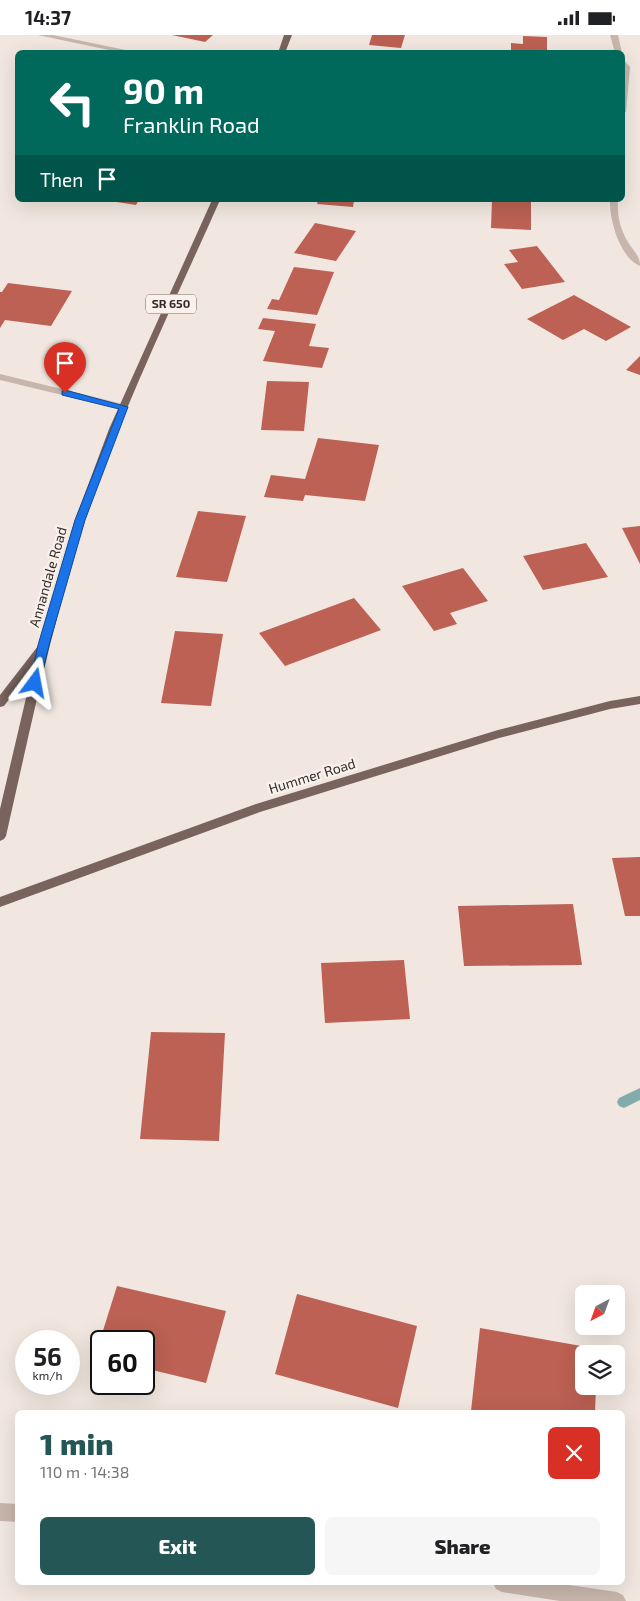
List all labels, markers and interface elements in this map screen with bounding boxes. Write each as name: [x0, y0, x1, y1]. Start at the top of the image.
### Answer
text: 14:37: [25, 6, 71, 29]
text: 90 m: [123, 69, 204, 111]
icon: left: [40, 70, 105, 135]
text: Franklin Road: [123, 111, 260, 137]
icon: arrive: [93, 165, 121, 193]
text: Then: [40, 168, 83, 191]
road number: SR 650: [146, 295, 196, 313]
pin: [44, 342, 86, 393]
icon: arrive: [51, 349, 79, 377]
street label: Annandale Road: [25, 525, 70, 629]
position arrow: [8, 656, 60, 708]
street label: Hummer Road: [266, 754, 357, 797]
north arrow: [575, 1285, 625, 1335]
map controls: [575, 1285, 625, 1395]
speed limit sign: 60: [90, 1330, 155, 1395]
text: 56: [33, 1341, 62, 1371]
button: layers: [575, 1345, 625, 1395]
text: km/h: [33, 1368, 62, 1382]
text: 1 min: [40, 1425, 114, 1461]
button: close: [548, 1427, 600, 1479]
text: 110 m · 14:38: [40, 1462, 129, 1481]
button: Exit: [40, 1517, 315, 1575]
button: Share: [325, 1517, 600, 1575]

